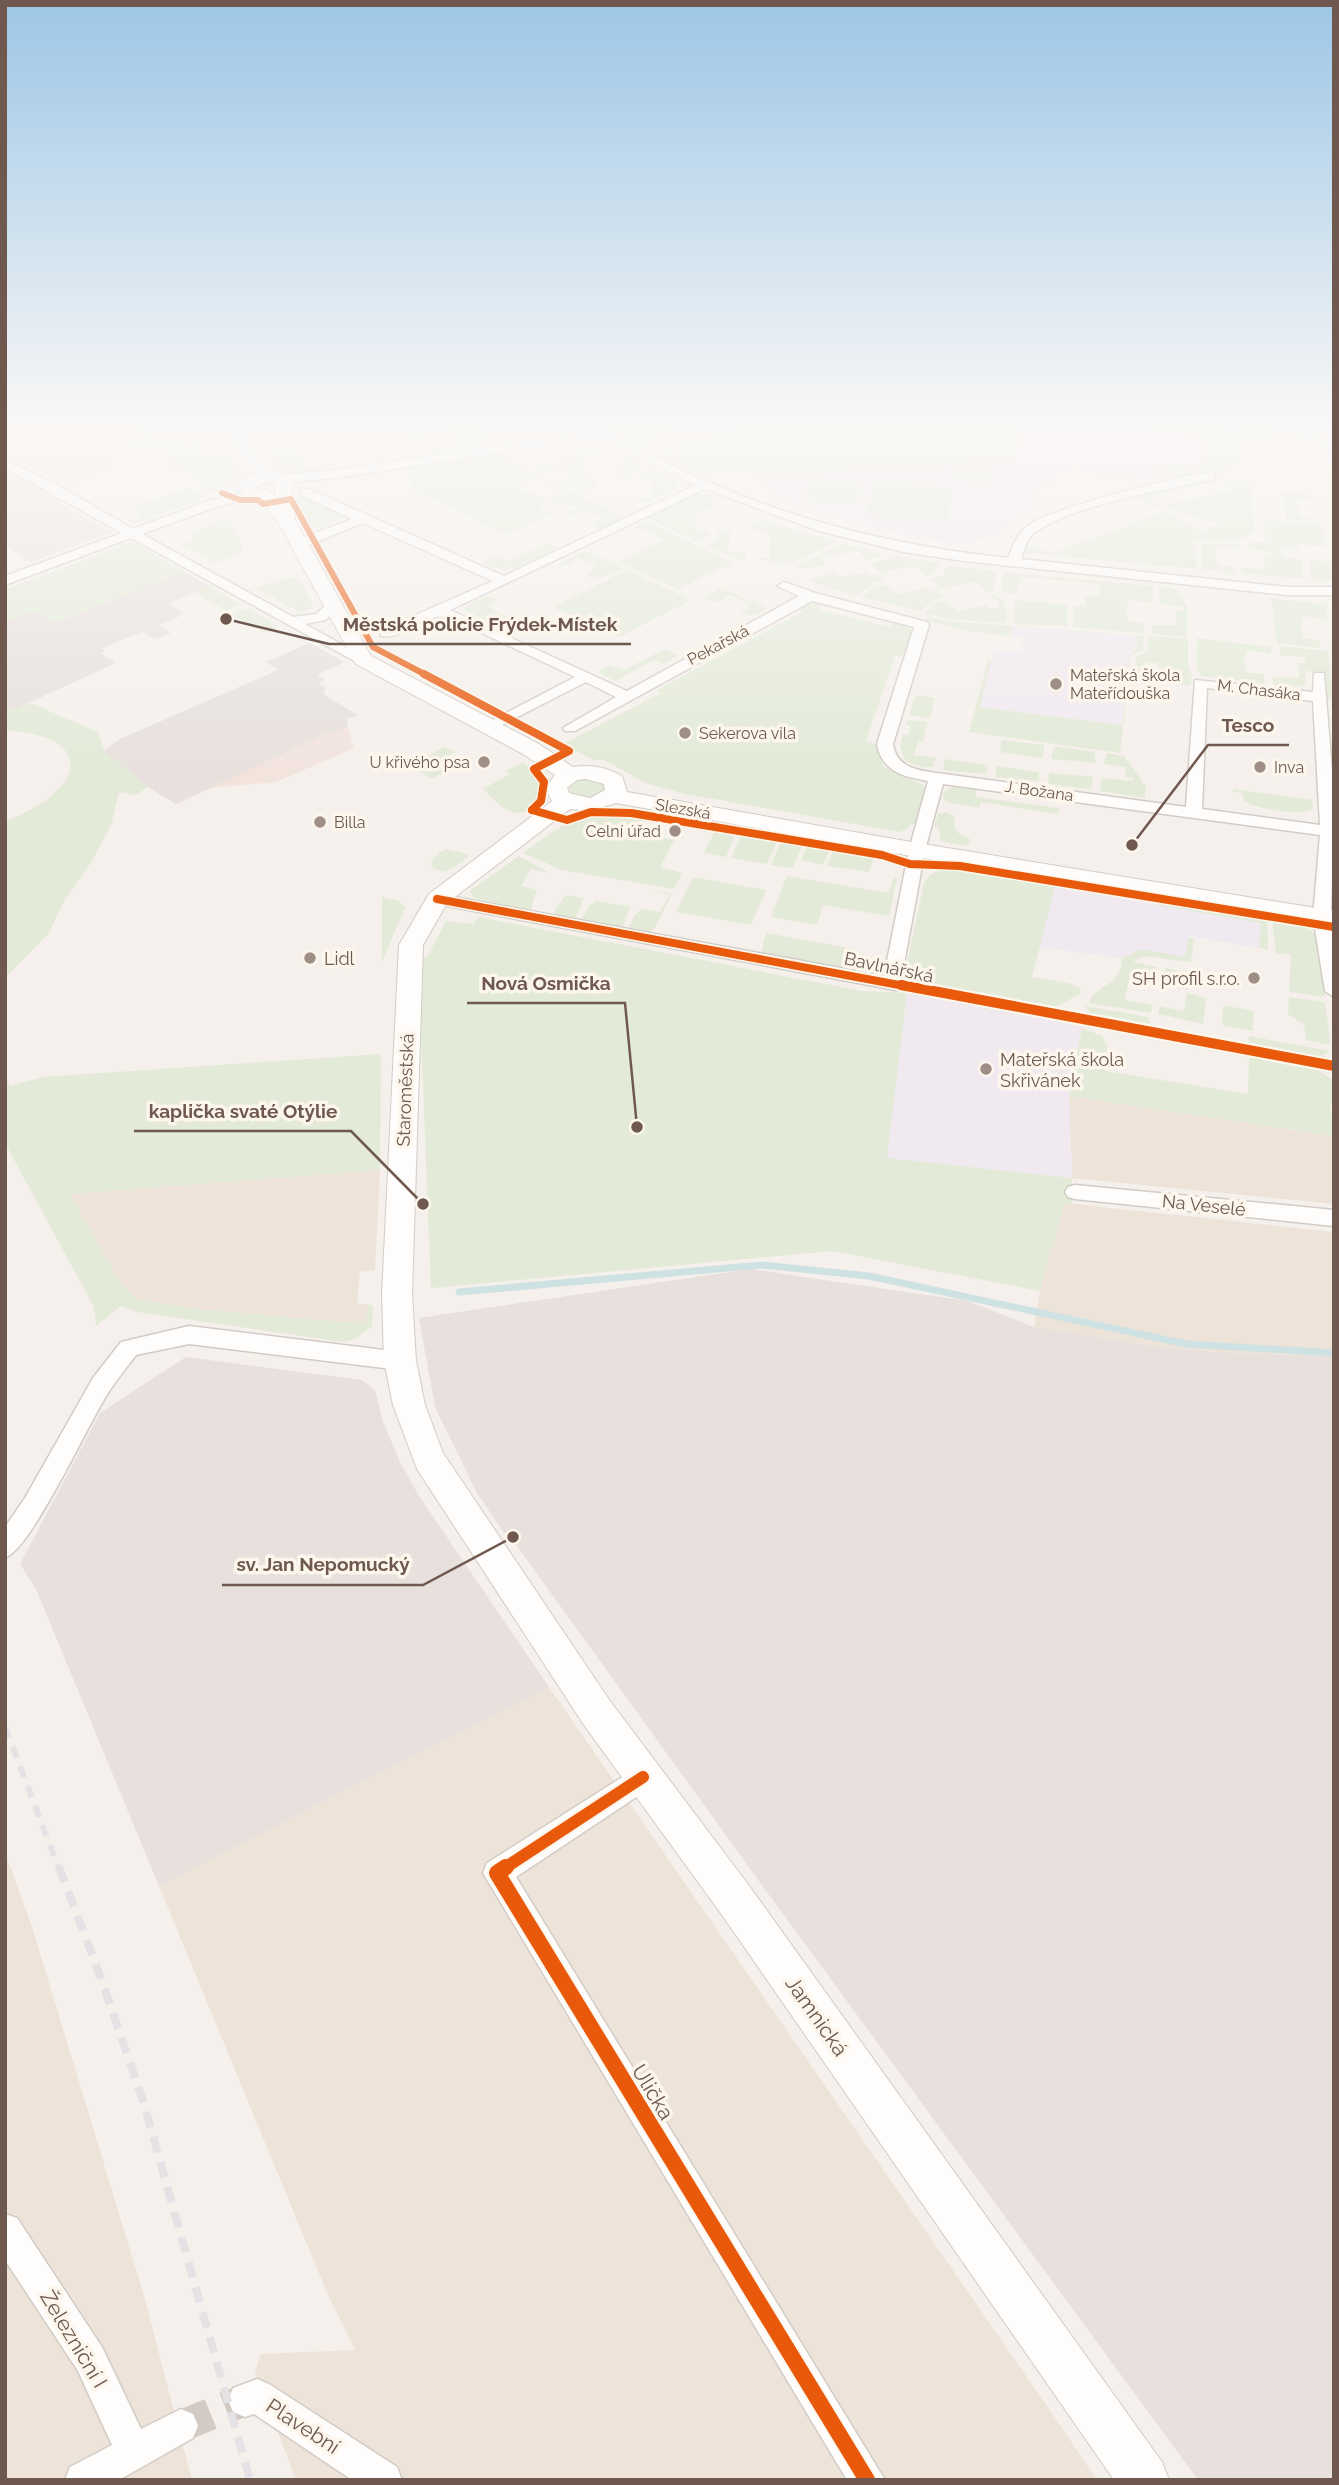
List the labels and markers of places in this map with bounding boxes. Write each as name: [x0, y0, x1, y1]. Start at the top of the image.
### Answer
callout: Městská policie Frýdek-Místek: [329, 604, 631, 644]
place label: Mateřská škola Mateřídouška: [1070, 666, 1180, 703]
marker: Mateřská škola Mateřídouška: [1048, 676, 1064, 692]
callout: Tesco: [1208, 705, 1289, 745]
place label: Sekerova vila: [699, 724, 796, 743]
marker: Sekerova vila: [677, 725, 693, 741]
place label: U křivého psa: [369, 753, 470, 772]
marker: U křivého psa: [476, 754, 492, 770]
place label: Inva: [1274, 758, 1304, 777]
marker: Inva: [1252, 759, 1268, 775]
place label: Billa: [334, 813, 366, 832]
marker: Billa: [312, 814, 328, 830]
place label: Celní úřad: [586, 822, 661, 841]
marker: Celní úřad: [667, 823, 683, 839]
place label: Lidl: [324, 948, 355, 969]
marker: Lidl: [302, 950, 318, 966]
callout: Nová Osmička: [467, 963, 625, 1003]
place label: SH profil s.r.o.: [1132, 968, 1240, 989]
marker: SH profil s.r.o.: [1246, 970, 1262, 986]
place label: Mateřská škola Skřivánek: [1000, 1049, 1124, 1091]
marker: Mateřská škola Skřivánek: [978, 1061, 994, 1077]
callout: kaplička svaté Otýlie: [134, 1091, 351, 1131]
callout: sv. Jan Nepomucký: [222, 1545, 423, 1585]

